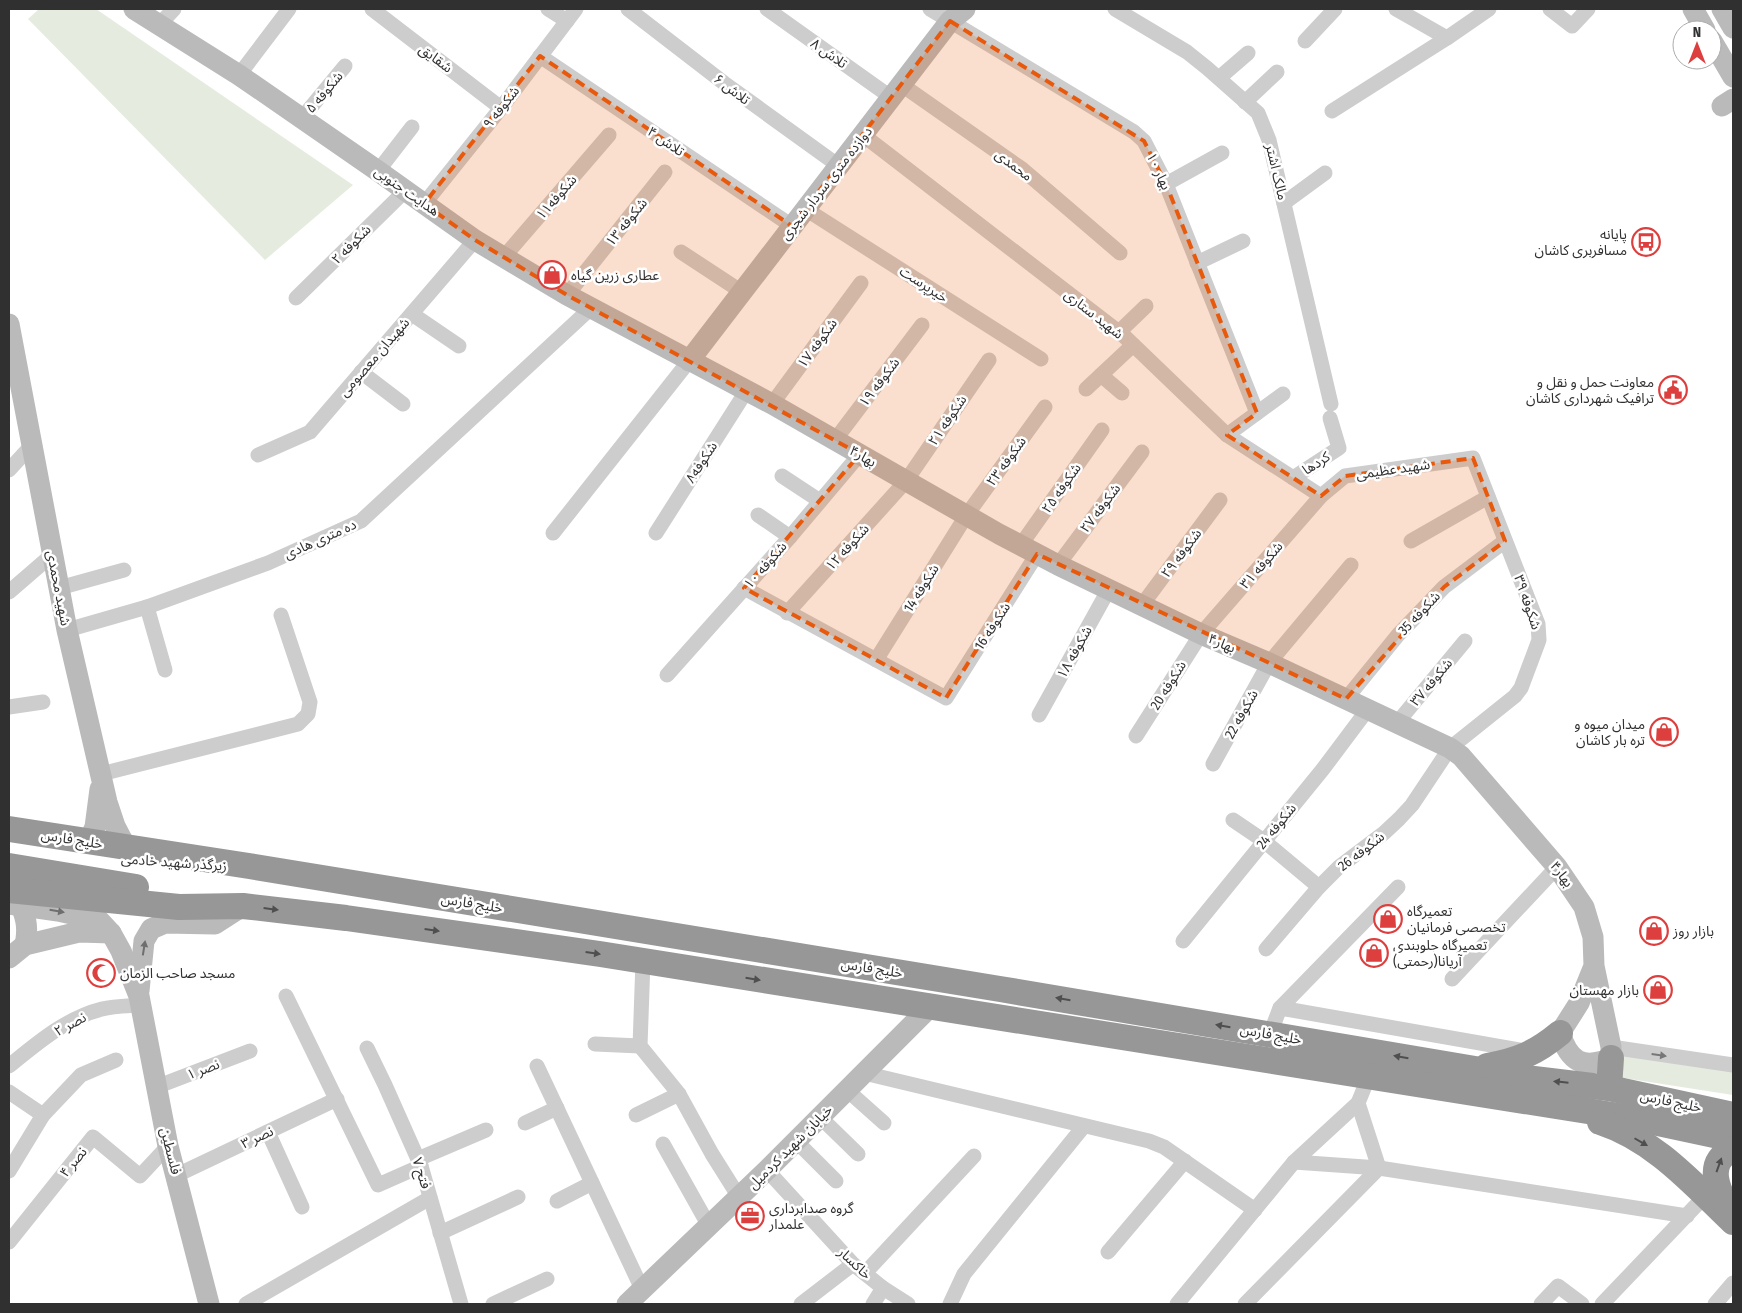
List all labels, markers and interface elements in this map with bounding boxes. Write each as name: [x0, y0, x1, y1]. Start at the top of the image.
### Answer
north arrow: [1672, 20, 1722, 70]
text: N: [1693, 24, 1701, 41]
street label: تلاش ۸: [807, 35, 850, 72]
street label: شقایق: [415, 40, 456, 77]
street label: شکوفه ۵: [302, 68, 347, 117]
street label: تلاش ۶: [710, 70, 753, 108]
street label: شکوفه ۹: [480, 83, 523, 132]
street label: تلاش ۴: [644, 123, 687, 160]
street label: دوازده متری سردار شجری: [777, 123, 876, 243]
street label: مالک اشتر: [1262, 141, 1291, 202]
street label: محمدی: [992, 146, 1036, 185]
street label: بهار ۱۰: [1143, 150, 1175, 193]
street label: هدایت جنوبی: [371, 163, 442, 220]
street label: شکوفه۱۱: [532, 171, 580, 223]
street label: شکوفه ۱۳: [602, 195, 651, 250]
street label: شکوفه ۲: [328, 221, 375, 268]
place label: پایانه مسافربری کاشان: [1535, 226, 1627, 259]
bus stop icon: پایانه مسافربری کاشان: [1631, 227, 1661, 257]
shop icon: عطاری زرین گیاه: [537, 260, 567, 290]
street label: خیرپرست: [896, 263, 951, 307]
place label: عطاری زرین گیاه: [571, 267, 659, 284]
street label: شهید ستاری: [1061, 286, 1127, 343]
street label: شهیدان معصومی: [335, 314, 413, 400]
street label: شکوفه ۱۷: [794, 315, 841, 371]
street label: شکوفه ۱۹: [855, 354, 903, 410]
place label: معاونت حمل و نقل و ترافیک شهرداری کاشان: [1526, 374, 1654, 407]
public building icon: معاونت حمل و نقل و ترافیک شهرداری کاشان: [1658, 375, 1688, 405]
street label: شکوفه ۲۱: [924, 392, 970, 449]
street label: شکوفه ۲۳: [983, 433, 1030, 489]
street label: شکوفه۸: [682, 438, 721, 486]
street label: بهار۴: [846, 442, 879, 471]
street label: کردها: [1299, 448, 1334, 479]
street label: شهید عظیمی: [1355, 456, 1431, 483]
street label: شکوفه ۲۵: [1038, 460, 1085, 517]
street label: شکوفه ۲۷: [1076, 480, 1124, 536]
street label: ده متری هادی: [282, 516, 359, 563]
street label: شکوفه ۱۲: [822, 520, 873, 574]
street label: شکوفه ۲۹: [1157, 525, 1205, 581]
street label: شکوفه ۱۰: [740, 538, 791, 592]
street label: شکوفه ۳۱: [1236, 538, 1287, 592]
street label: شهید محمدی: [43, 549, 74, 627]
street label: شکوفه 14: [900, 561, 943, 615]
street label: شکوفه ۳۹: [1510, 572, 1545, 632]
street label: شکوفه 35: [1395, 588, 1444, 639]
street label: شکوفه 16: [971, 599, 1014, 653]
street label: شکوفه ۱۸: [1053, 623, 1096, 681]
street label: بهار۴: [1206, 630, 1238, 657]
street label: شکوفه ۳۷: [1407, 655, 1456, 710]
street label: شکوفه 20: [1147, 658, 1190, 713]
street label: شکوفه 22: [1221, 687, 1262, 742]
place label: میدان میوه و تره بار کاشان: [1574, 716, 1645, 749]
shop icon: میدان میوه و تره بار کاشان: [1649, 717, 1679, 747]
street label: شکوفه 24: [1253, 800, 1300, 853]
street label: خلیج فارس: [40, 826, 104, 855]
street label: شکوفه 26: [1335, 828, 1388, 875]
street label: زیرگذر شهید خادمی: [120, 850, 228, 875]
street label: بهار۴: [1546, 858, 1577, 891]
street label: خلیج فارس: [440, 890, 504, 919]
place label: تعمیرگاه تخصصی فرمانیان: [1407, 903, 1506, 936]
shop icon: تعمیرگاه تخصصی فرمانیان: [1373, 904, 1403, 934]
one-way arrow: [263, 905, 279, 913]
one-way arrow: [49, 908, 65, 916]
shop icon: بازار روز: [1639, 916, 1669, 946]
place label: بازار روز: [1672, 923, 1714, 940]
one-way arrow: [425, 926, 441, 934]
place label: تعمیرگاه جلوبندی آریانا(رحمتی): [1393, 937, 1487, 970]
shop icon: تعمیرگاه جلوبندی آریانا(رحمتی): [1359, 938, 1389, 968]
one-way arrow: [140, 939, 148, 955]
one-way arrow: [585, 950, 601, 958]
street label: خلیج فارس: [840, 955, 904, 984]
mosque icon: مسجد صاحب الزمان: [86, 958, 116, 988]
place label: مسجد صاحب الزمان: [120, 965, 235, 982]
shop icon: بازار مهستان: [1643, 975, 1673, 1005]
one-way arrow: [746, 976, 762, 984]
place label: بازار مهستان: [1569, 982, 1639, 999]
one-way arrow: [1055, 995, 1071, 1003]
street label: نصر ۲: [51, 1009, 89, 1040]
street label: خلیج فارس: [1239, 1021, 1303, 1050]
one-way arrow: [1215, 1022, 1231, 1030]
one-way arrow: [1652, 1051, 1668, 1059]
one-way arrow: [1392, 1052, 1408, 1060]
street label: نصر ۱: [184, 1055, 222, 1083]
one-way arrow: [1553, 1078, 1569, 1086]
street label: خلیج فارس: [1638, 1087, 1703, 1118]
street label: خیابان شهید کردمیل: [745, 1102, 836, 1193]
street label: نصر ۳: [238, 1122, 276, 1152]
street label: فلسطین: [156, 1126, 185, 1176]
one-way arrow: [1634, 1138, 1649, 1146]
street label: نصر ۴: [56, 1144, 91, 1181]
street label: فتح ۷: [407, 1155, 435, 1192]
one-way arrow: [1715, 1157, 1723, 1172]
place label: گروه صدابرداری علمدار: [768, 1200, 854, 1233]
office icon: گروه صدابرداری علمدار: [735, 1201, 765, 1231]
street label: خاکسار: [834, 1243, 875, 1283]

